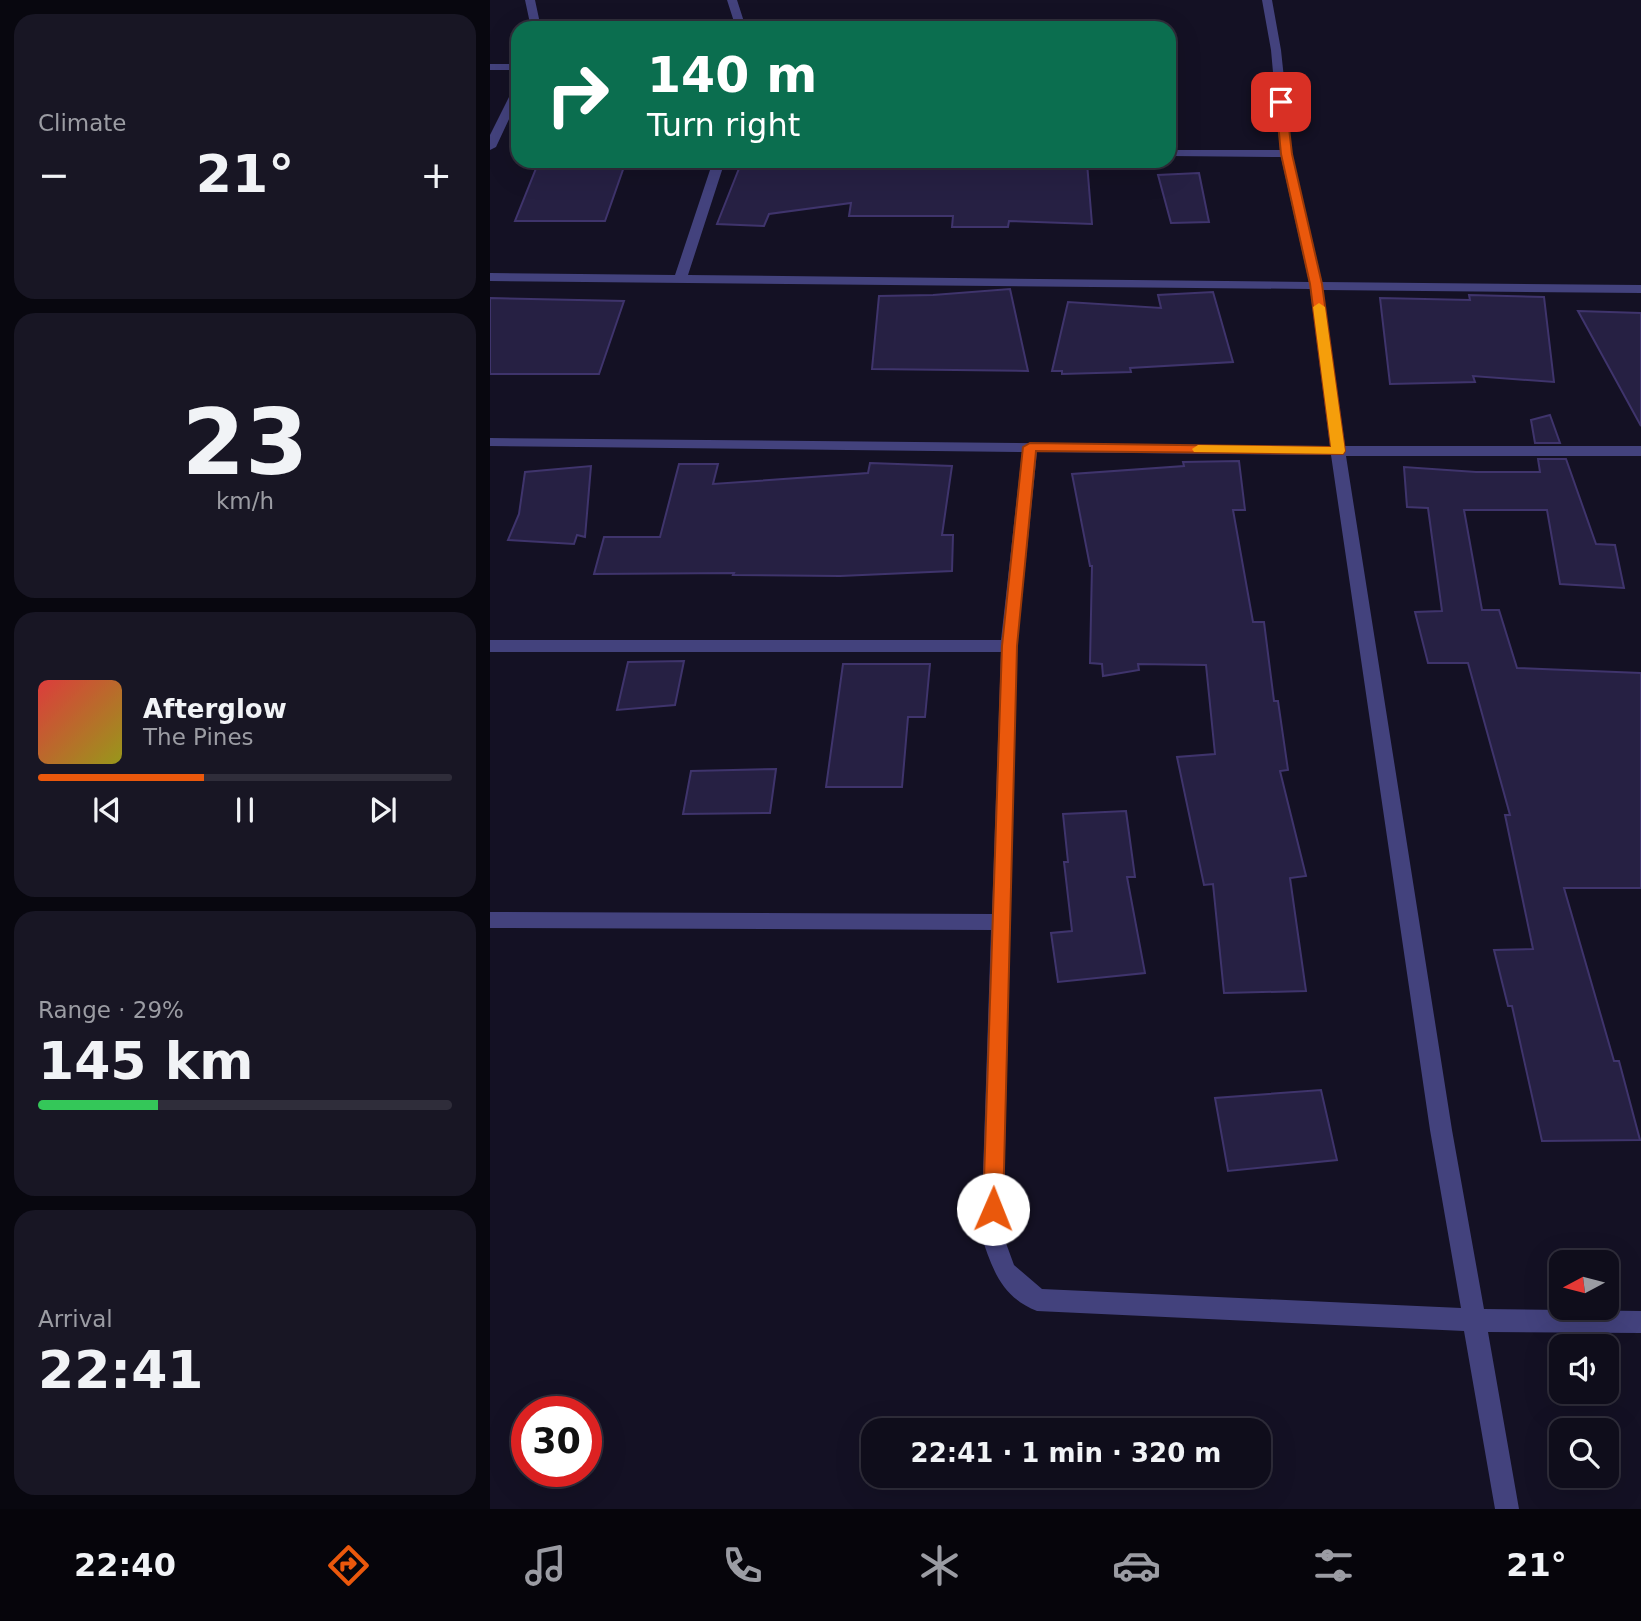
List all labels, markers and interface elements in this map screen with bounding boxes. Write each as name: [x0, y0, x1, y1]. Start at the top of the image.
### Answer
text: 140 m: [647, 47, 817, 104]
icon: right: [532, 49, 623, 140]
pin: [1251, 72, 1311, 132]
icon: arrive: [1262, 83, 1300, 121]
text: Turn right: [647, 106, 800, 144]
text: Climate: [38, 110, 127, 136]
text: 21°: [196, 144, 294, 204]
text: −: [38, 153, 70, 197]
text: +: [420, 153, 452, 197]
text: 23: [182, 390, 308, 495]
text: km/h: [216, 488, 274, 514]
text: Afterglow: [143, 694, 287, 724]
text: The Pines: [143, 724, 254, 750]
icon: previous: [88, 791, 126, 829]
icon: pause: [226, 791, 264, 829]
icon: next: [364, 791, 402, 829]
text: Range · 29%: [38, 997, 184, 1023]
text: 145 km: [38, 1031, 253, 1091]
position arrow: [956, 1172, 1030, 1246]
north arrow: [1549, 1250, 1619, 1320]
map controls: [1549, 1250, 1619, 1488]
text: Arrival: [38, 1306, 113, 1332]
button: sound: [1549, 1334, 1619, 1404]
text: 22:41: [38, 1340, 204, 1400]
speed limit sign: 30: [511, 1396, 602, 1487]
button: search: [1549, 1418, 1619, 1488]
text: 22:41 · 1 min · 320 m: [911, 1438, 1221, 1468]
icon: directions: [324, 1541, 373, 1590]
icon: music: [521, 1541, 570, 1590]
icon: phone: [718, 1541, 767, 1590]
icon: climate: [915, 1541, 964, 1590]
icon: car: [1112, 1541, 1161, 1590]
icon: filters: [1309, 1541, 1358, 1590]
text: 22:40: [74, 1546, 176, 1584]
text: 21°: [1506, 1546, 1567, 1584]

